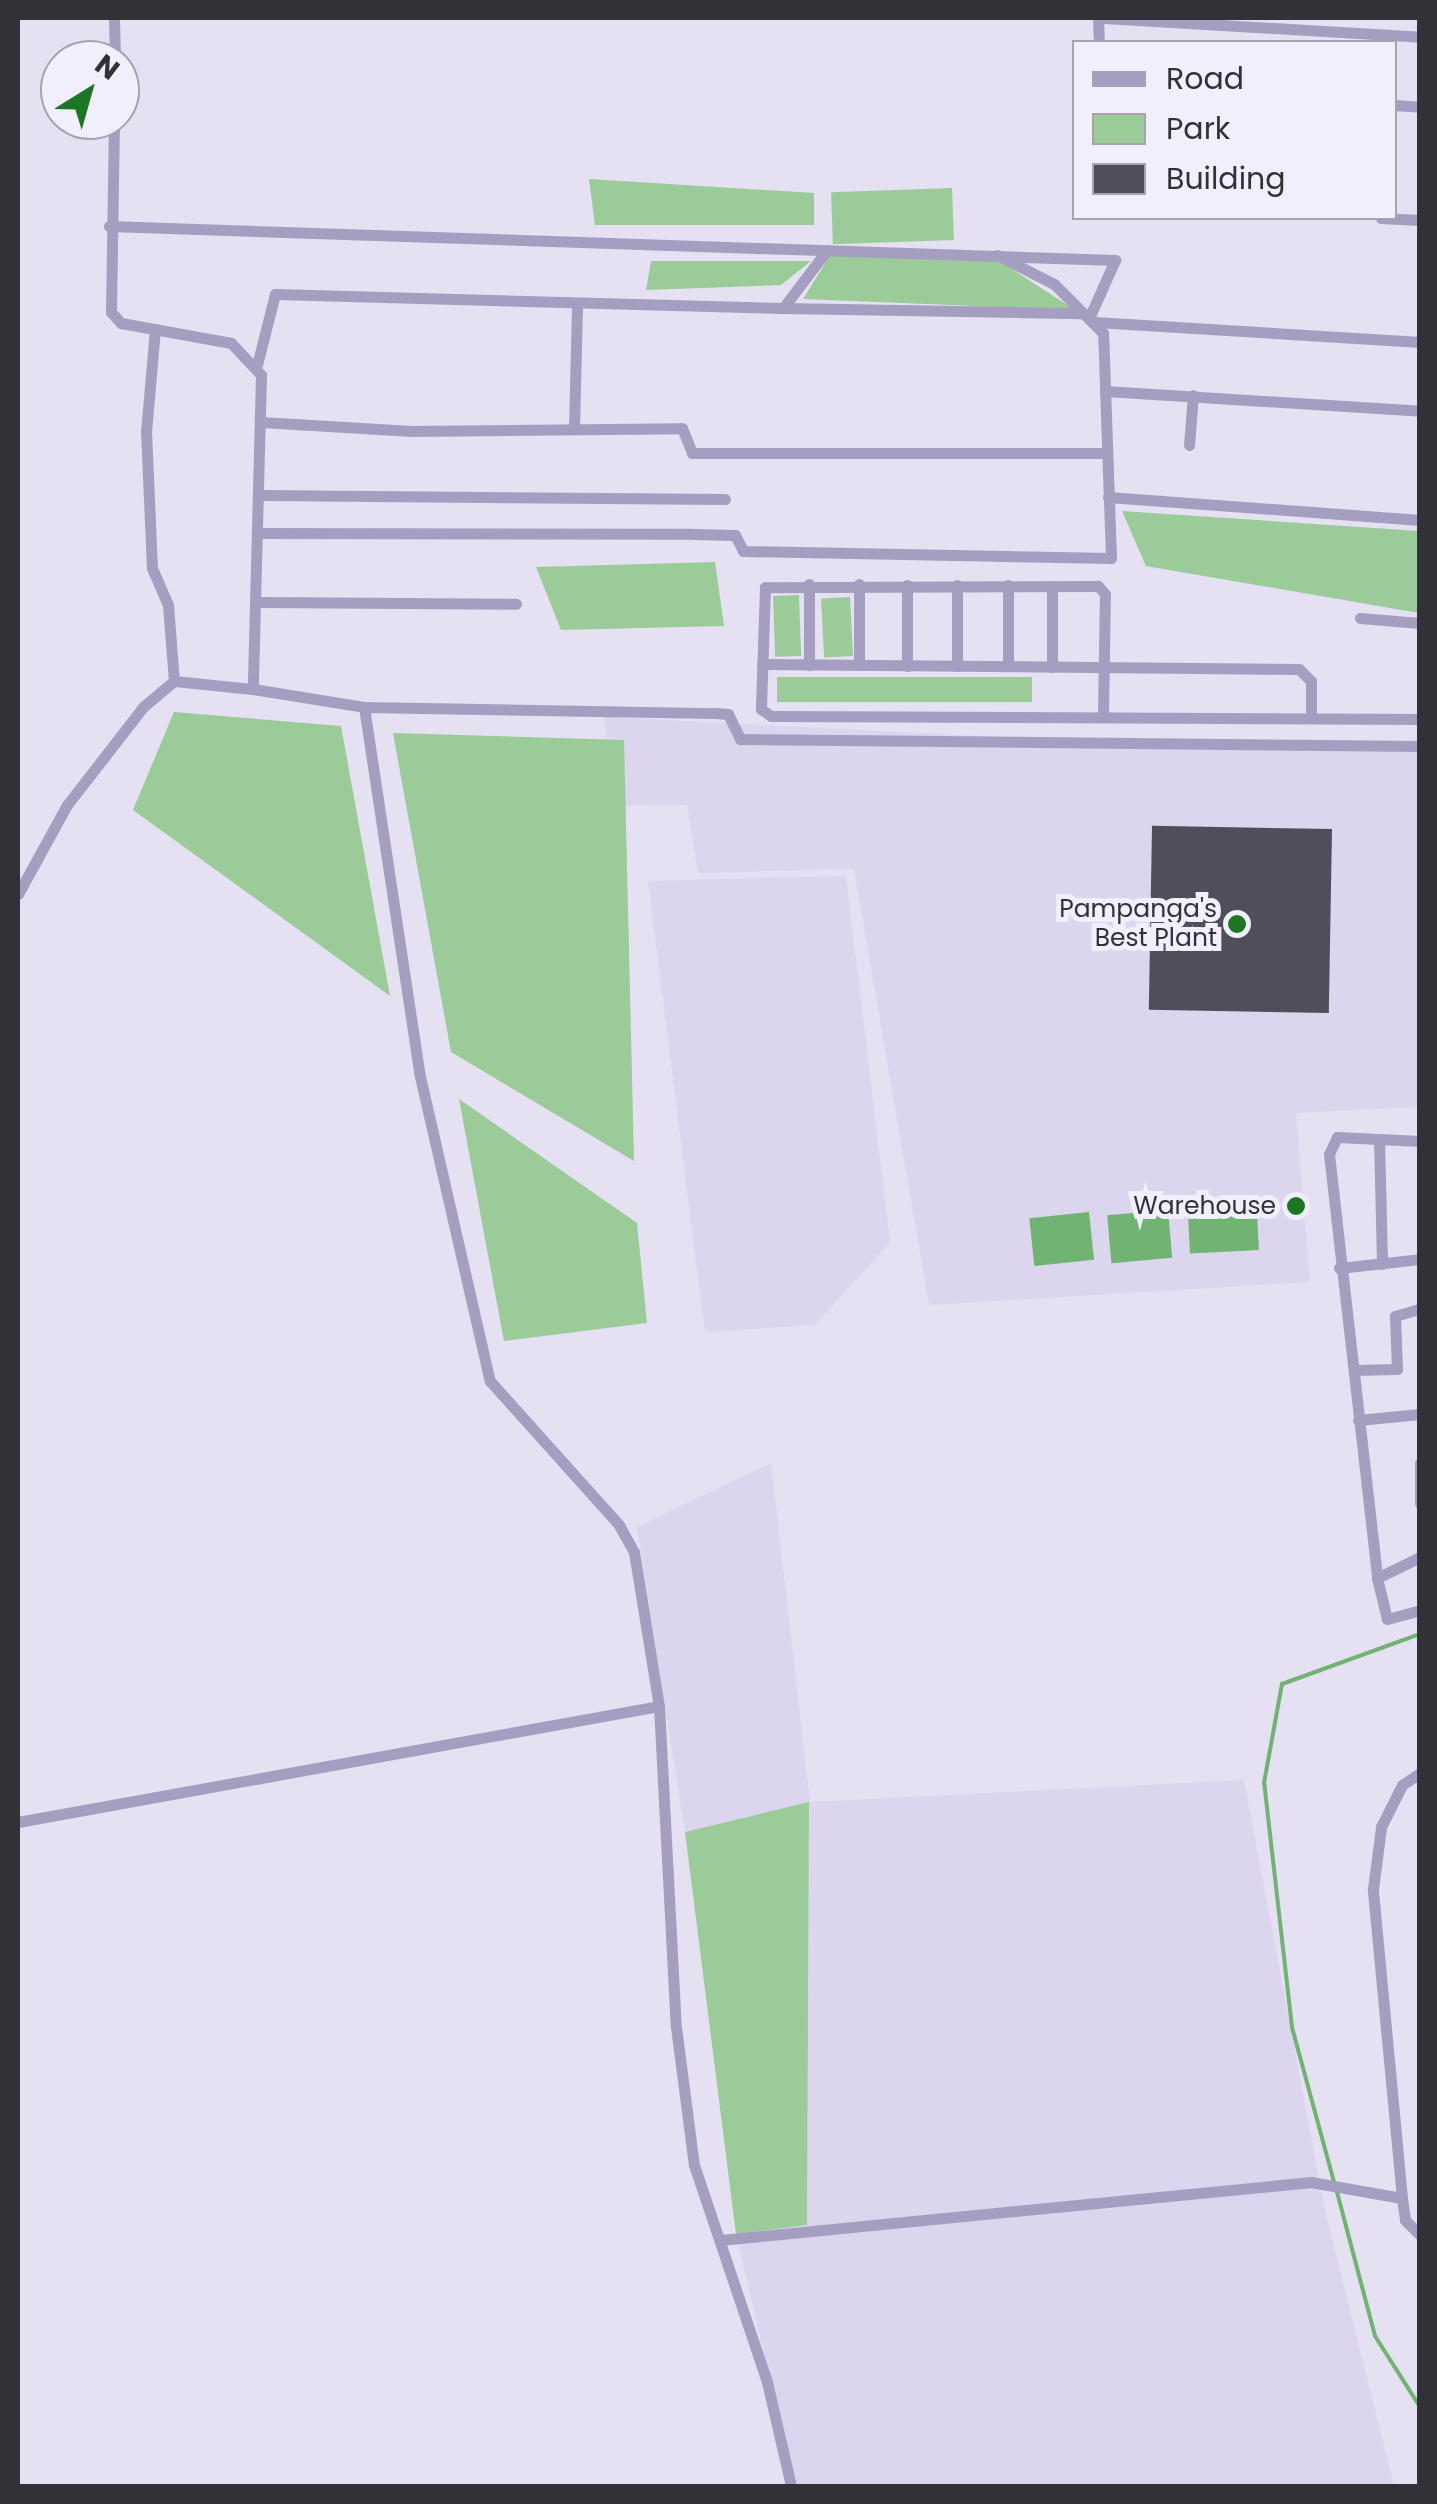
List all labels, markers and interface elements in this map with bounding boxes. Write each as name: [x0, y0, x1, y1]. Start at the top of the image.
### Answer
north arrow: [40, 40, 140, 140]
legend: [1072, 40, 1397, 220]
text: N: [87, 45, 127, 89]
text: Road: [1166, 57, 1244, 100]
text: Park: [1166, 107, 1230, 150]
text: Building: [1166, 157, 1286, 200]
place label: Pampanga's Best Plant: [1059, 895, 1217, 954]
marker: Pampanga's Best Plant: [1226, 913, 1248, 935]
place label: Warehouse: [1133, 1191, 1276, 1221]
marker: Warehouse: [1285, 1195, 1307, 1217]

